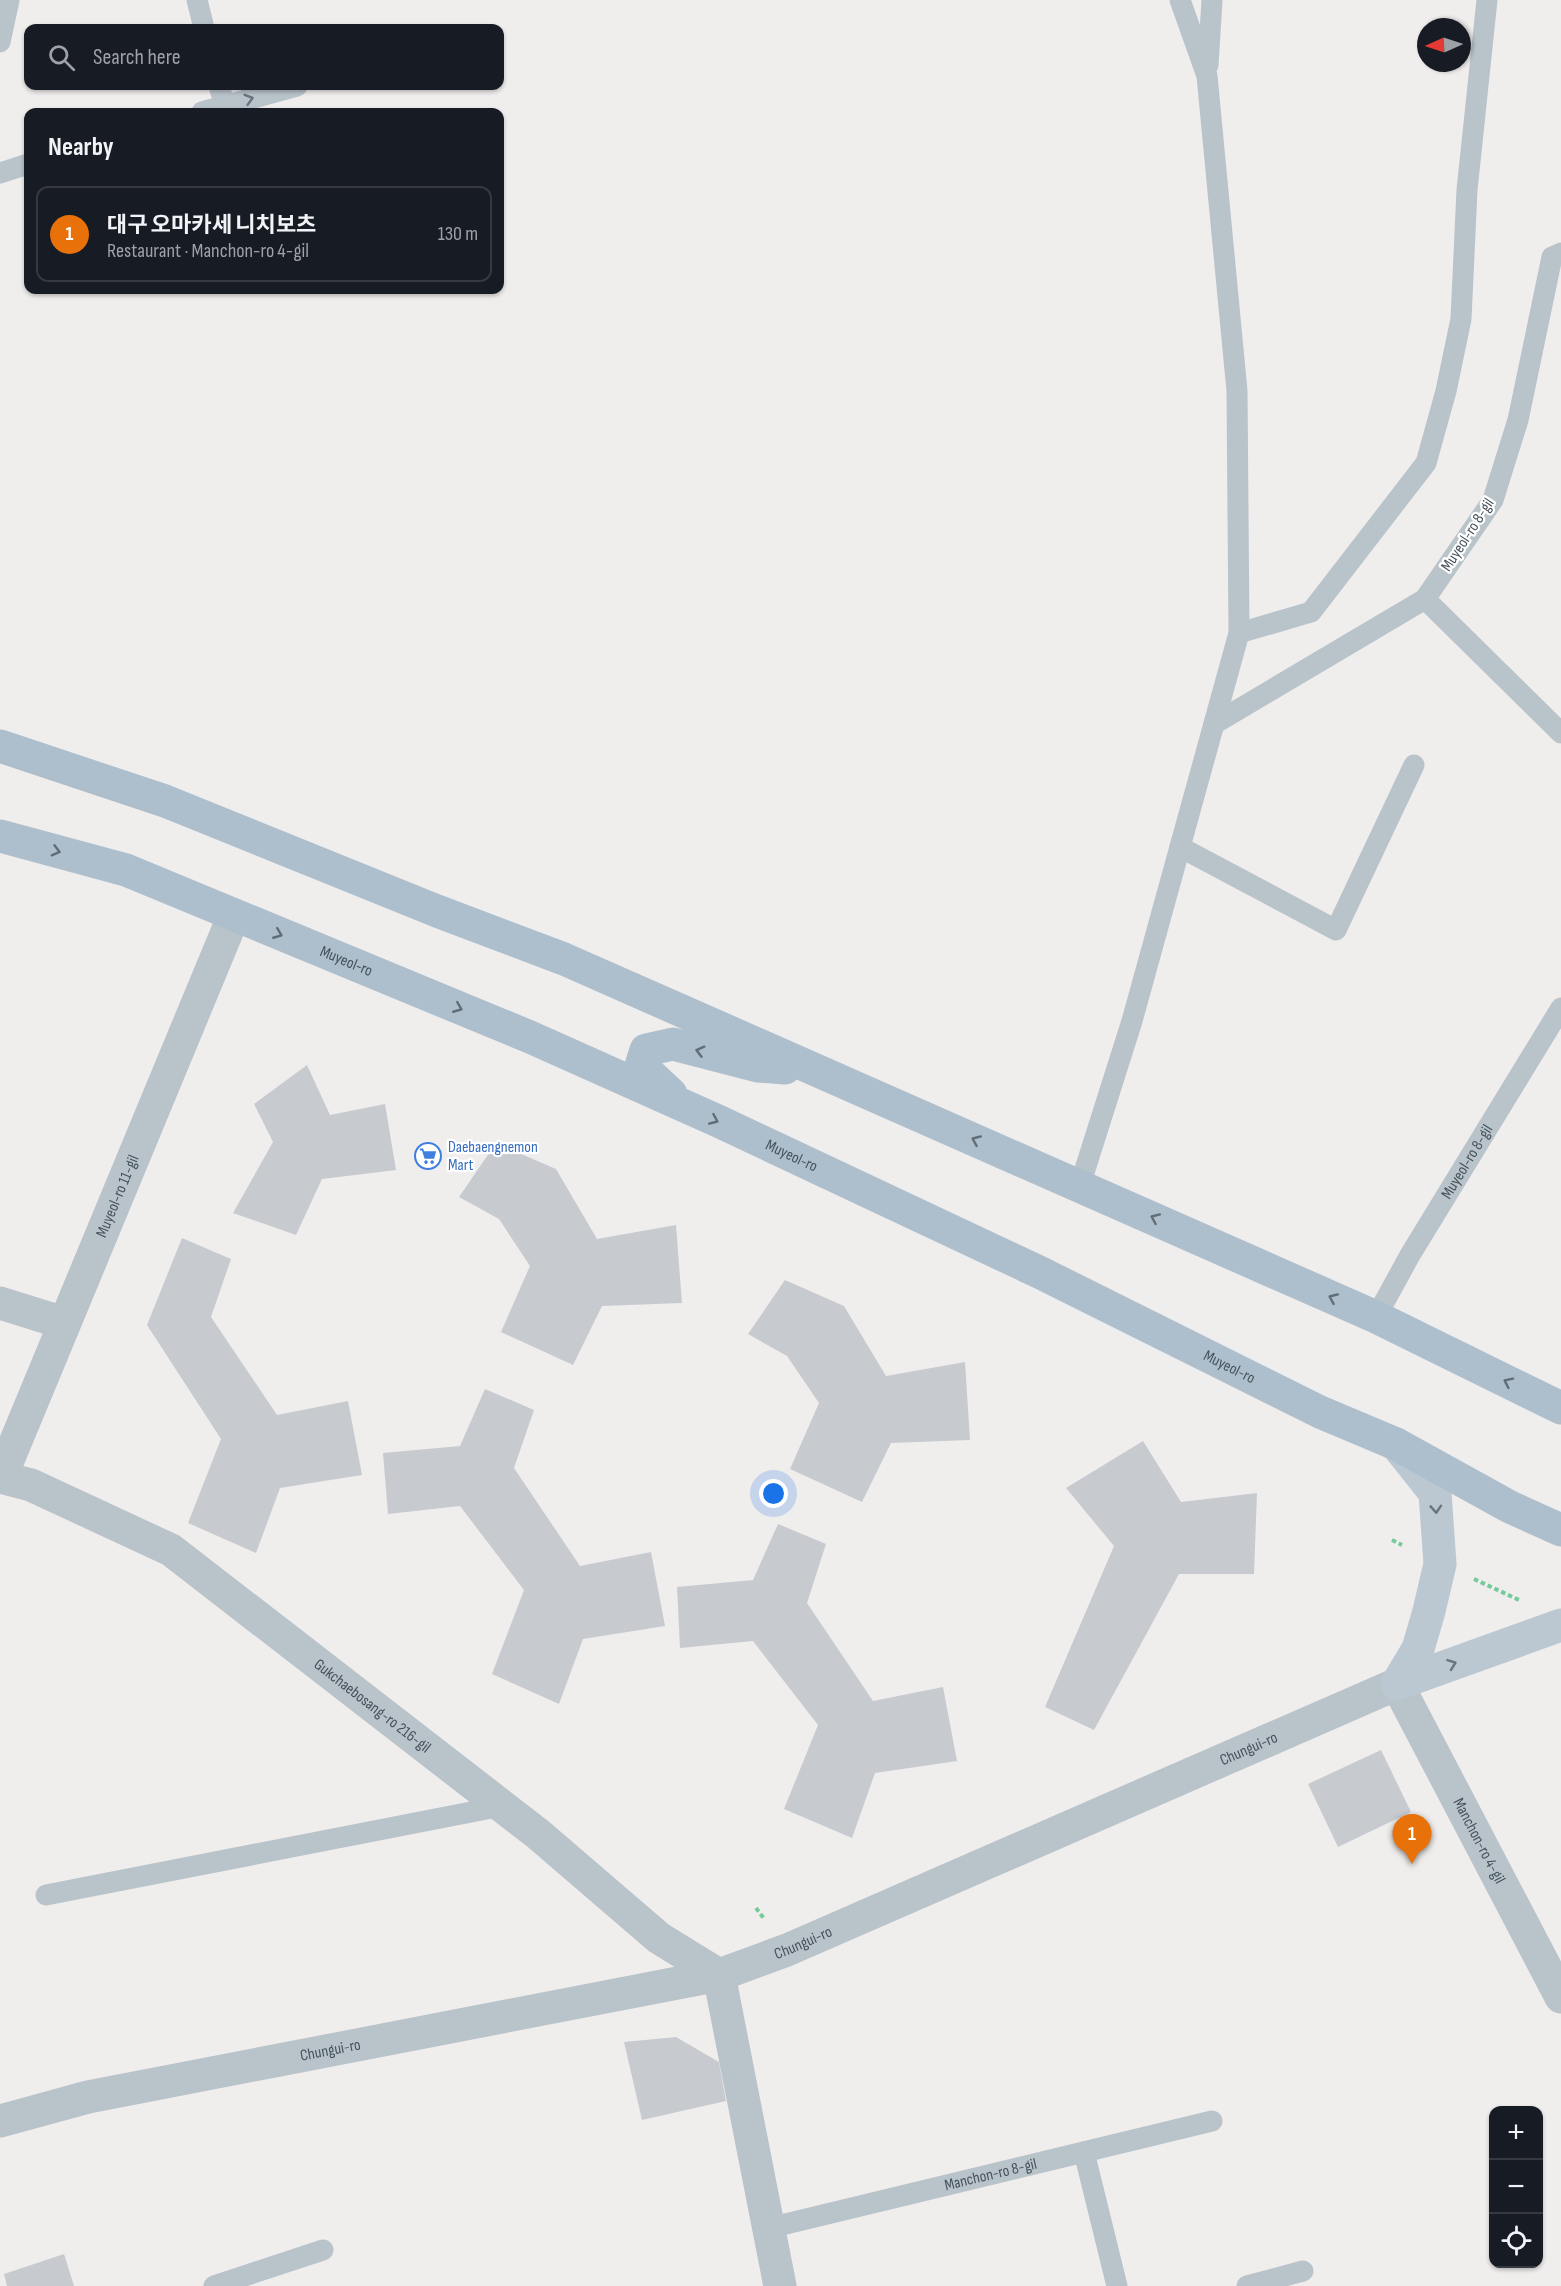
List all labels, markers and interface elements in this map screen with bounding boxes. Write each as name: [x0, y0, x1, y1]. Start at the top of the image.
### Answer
north arrow: [1417, 18, 1471, 72]
search box: [24, 24, 504, 90]
icon: search: [45, 41, 78, 74]
text: Search here: [93, 44, 180, 71]
one-way arrow: [244, 94, 254, 106]
text: Nearby: [48, 132, 114, 163]
text: 대구 오마카세 니치보츠: [107, 212, 316, 239]
text: 1: [66, 222, 73, 246]
text: 130 m: [438, 222, 478, 246]
text: Restaurant · Manchon-ro 4-gil: [107, 239, 309, 263]
street label: Muyeol-ro 8-gil: [1437, 495, 1499, 575]
one-way arrow: [51, 844, 61, 856]
one-way arrow: [272, 927, 283, 939]
street label: Muyeol-ro: [317, 942, 376, 980]
one-way arrow: [452, 1001, 463, 1013]
one-way arrow: [695, 1045, 705, 1058]
one-way arrow: [708, 1112, 719, 1124]
street label: Muyeol-ro 8-gil: [1437, 1121, 1497, 1202]
street label: Muyeol-ro: [763, 1135, 821, 1176]
one-way arrow: [972, 1135, 983, 1147]
place label: Daebaengnemon Mart: [448, 1138, 538, 1175]
supermarket icon: Daebaengnemon Mart: [413, 1141, 443, 1171]
street label: Muyeol-ro 11-gil: [92, 1152, 143, 1240]
one-way arrow: [1150, 1214, 1161, 1226]
one-way arrow: [1328, 1293, 1339, 1305]
street label: Muyeol-ro: [1200, 1346, 1258, 1388]
one-way arrow: [1504, 1378, 1515, 1390]
your location: [759, 1479, 788, 1508]
one-way arrow: [1429, 1505, 1442, 1514]
street label: Gukchaebosang-ro 216-gil: [310, 1655, 435, 1757]
one-way arrow: [1446, 1659, 1457, 1672]
street label: Chungui-ro: [1217, 1728, 1280, 1770]
street label: Manchon-ro 4-gil: [1449, 1795, 1509, 1887]
pin: 1: [1392, 1814, 1432, 1864]
street label: Chungui-ro: [772, 1922, 835, 1963]
street label: Chungui-ro: [298, 2035, 362, 2065]
map controls: [1489, 2106, 1543, 2268]
button: +: [1489, 2106, 1543, 2160]
street label: Manchon-ro 8-gil: [943, 2154, 1039, 2195]
button: −: [1489, 2160, 1543, 2214]
button: locate: [1489, 2214, 1543, 2268]

